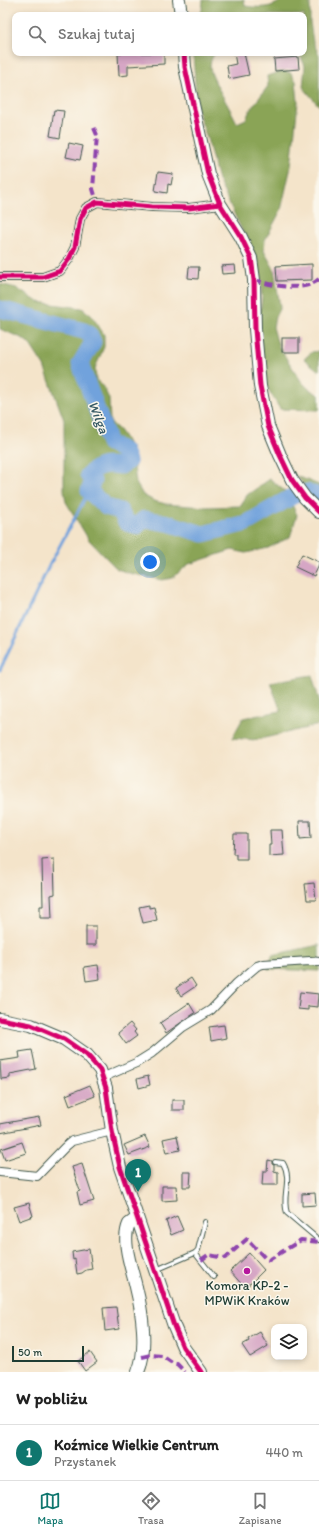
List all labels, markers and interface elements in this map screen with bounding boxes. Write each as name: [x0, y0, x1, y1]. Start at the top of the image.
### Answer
search box: [12, 12, 307, 56]
icon: search: [26, 23, 48, 45]
text: Szukaj tutaj: [58, 25, 135, 43]
water label: Wilga: [85, 398, 113, 437]
your location: [140, 552, 160, 572]
pin: 1: [125, 1159, 151, 1192]
marker: Komora KP-2 - MPWiK Kraków: [242, 1266, 252, 1276]
place label: Komora KP-2 - MPWiK Kraków: [204, 1278, 290, 1308]
map controls: [271, 1324, 307, 1360]
button: layers: [271, 1324, 307, 1360]
scale bar: [12, 1344, 84, 1363]
text: 50 m: [18, 1346, 42, 1359]
text: W pobliżu: [16, 1388, 87, 1408]
text: Koźmice Wielkie Centrum: [54, 1436, 219, 1454]
text: 1: [26, 1445, 32, 1460]
text: 440 m: [266, 1445, 303, 1460]
text: Przystanek: [54, 1454, 116, 1469]
tab: Mapa: [37, 1490, 63, 1527]
tab: Trasa: [138, 1490, 164, 1527]
tab: Zapisane: [239, 1490, 282, 1527]

